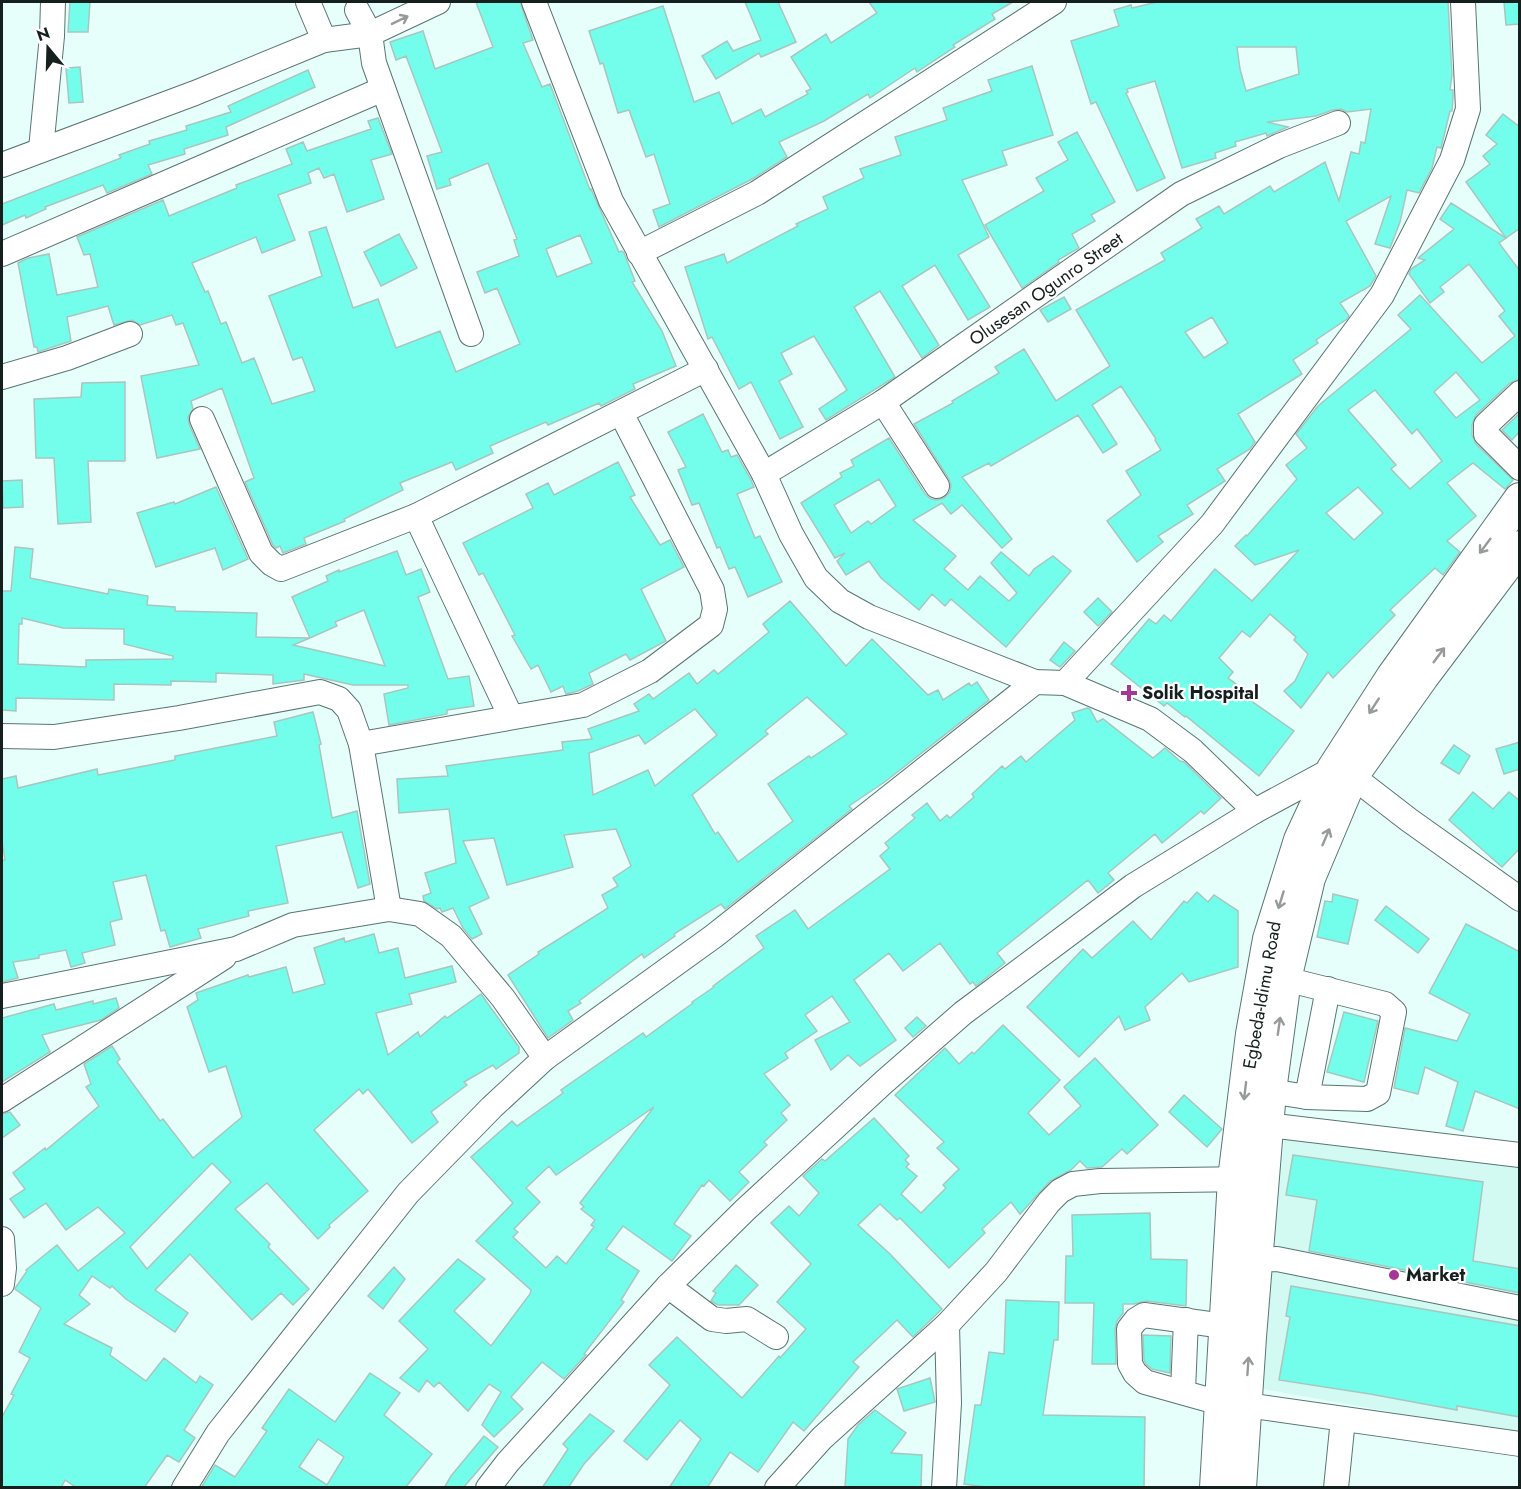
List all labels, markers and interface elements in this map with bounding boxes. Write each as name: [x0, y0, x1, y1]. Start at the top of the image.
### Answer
one-way arrow: [390, 13, 408, 25]
north arrow: [18, 18, 78, 78]
text: N: [34, 21, 53, 47]
street label: Olusesan Ogunro Street: [964, 226, 1129, 352]
one-way arrow: [1478, 538, 1491, 554]
one-way arrow: [1433, 647, 1445, 663]
place label: Solik Hospital: [1142, 680, 1259, 706]
marker: Solik Hospital: [1120, 684, 1138, 702]
one-way arrow: [1367, 698, 1380, 715]
one-way arrow: [1321, 829, 1332, 847]
one-way arrow: [1275, 890, 1286, 909]
street label: Egbeda-Idimu Road: [1236, 919, 1288, 1071]
one-way arrow: [1274, 1016, 1285, 1036]
one-way arrow: [1240, 1081, 1251, 1101]
place label: Market: [1406, 1262, 1466, 1288]
marker: Market: [1387, 1268, 1401, 1282]
one-way arrow: [1243, 1357, 1254, 1377]

